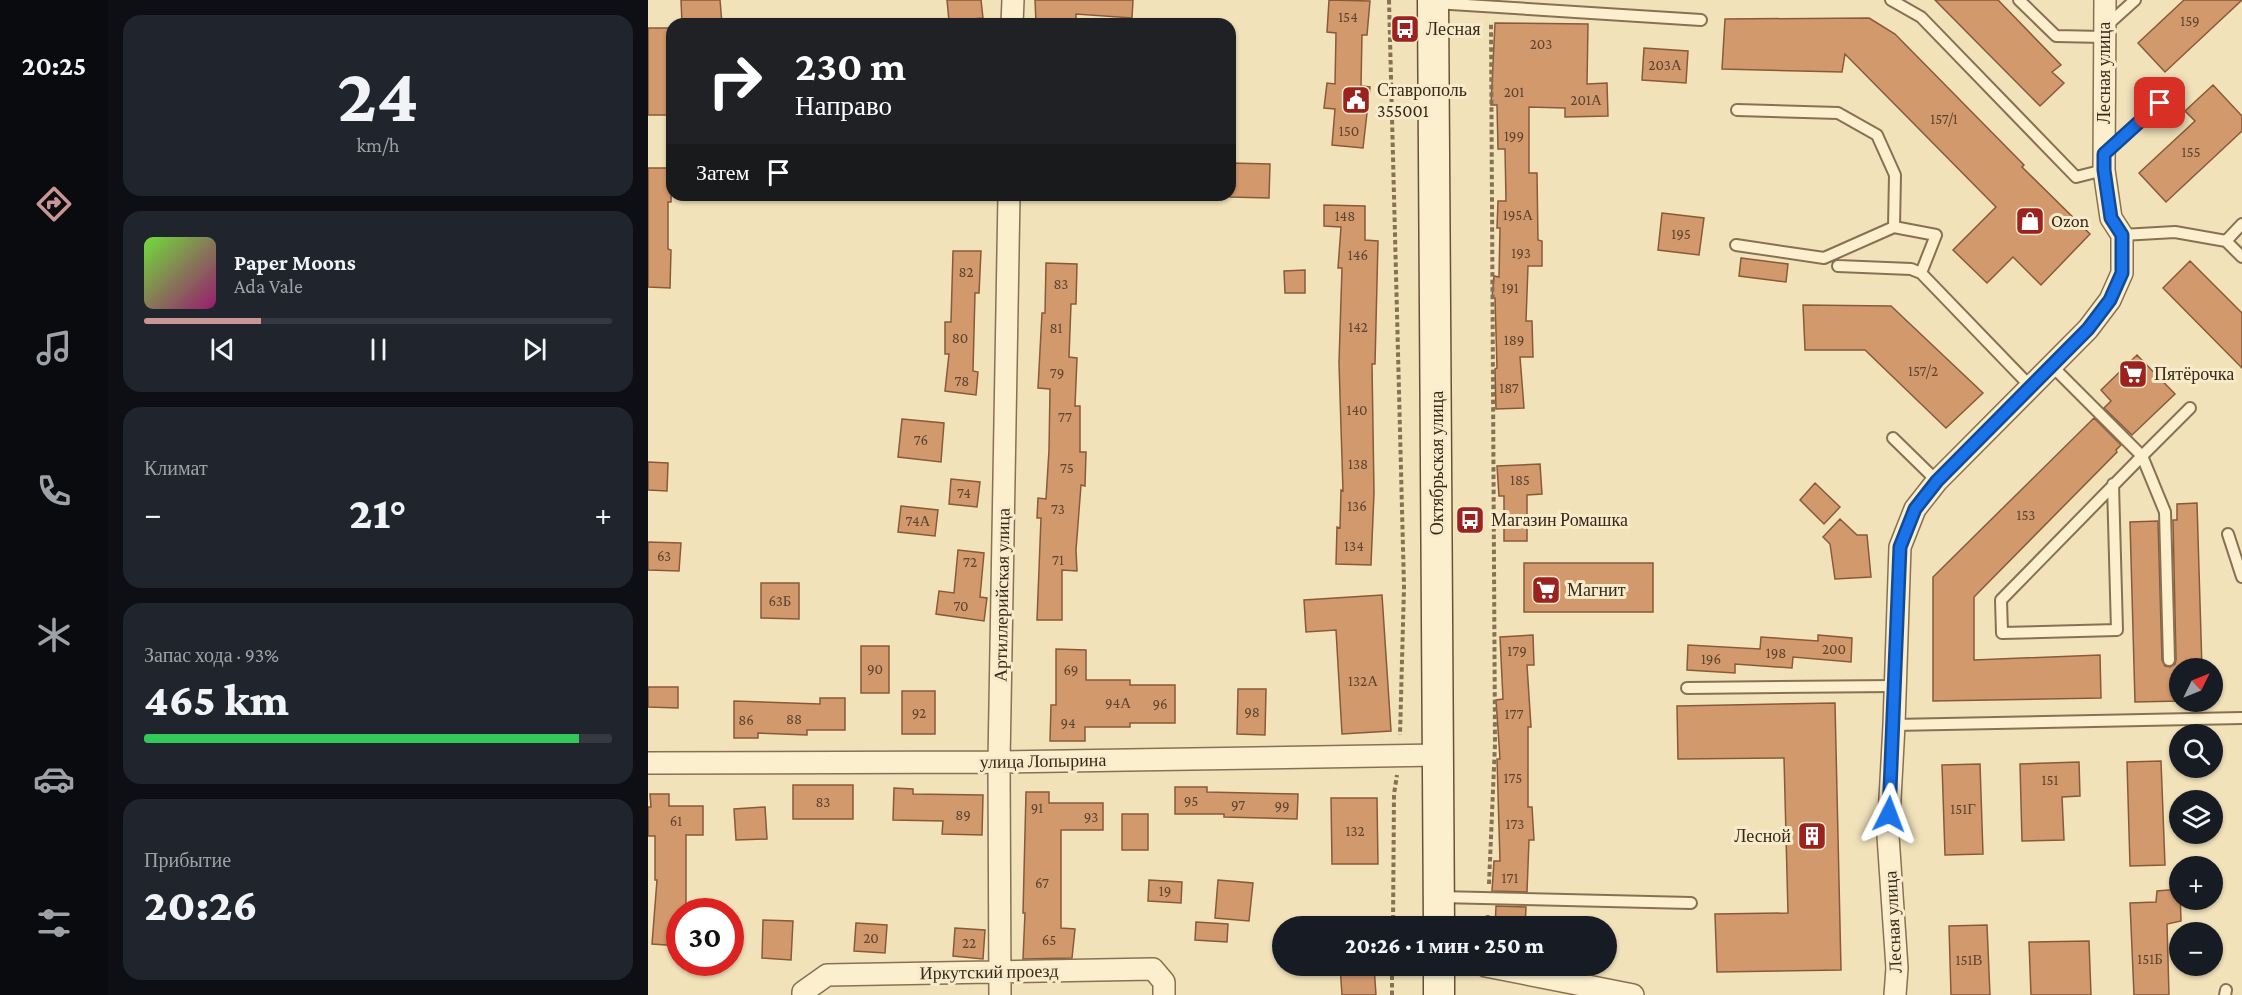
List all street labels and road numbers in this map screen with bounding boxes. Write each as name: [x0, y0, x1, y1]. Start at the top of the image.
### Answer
street label: Лесная улица: [2094, 22, 2114, 124]
street label: Октябрьская улица: [1427, 391, 1447, 535]
street label: Артиллерийская улица: [990, 508, 1014, 682]
street label: улица Лопырина: [980, 750, 1106, 772]
street label: Лесная улица: [1880, 870, 1906, 974]
street label: Иркутский проезд: [919, 961, 1059, 983]

